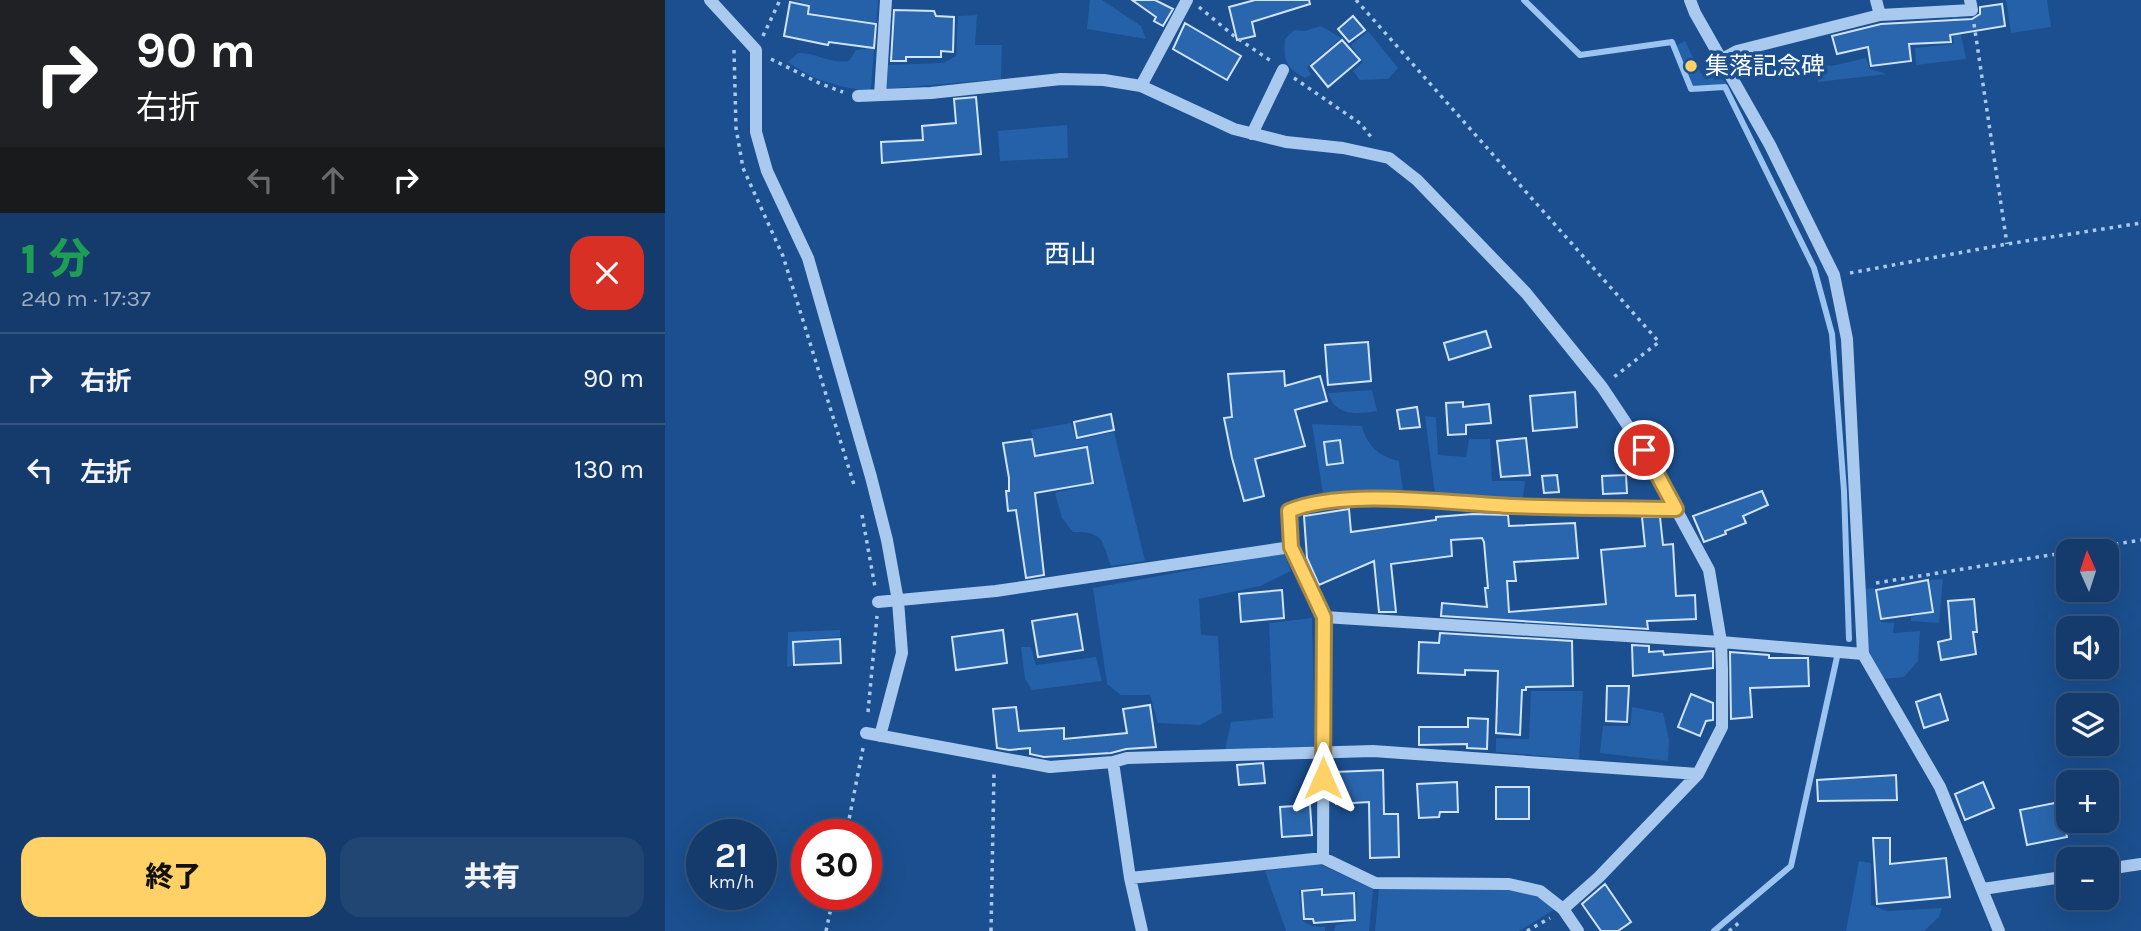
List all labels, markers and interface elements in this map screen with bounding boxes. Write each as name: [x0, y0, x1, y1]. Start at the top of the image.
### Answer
text: 90 m: [136, 22, 256, 79]
icon: right: [21, 28, 112, 119]
place label: 集落記念碑: [1705, 52, 1825, 80]
marker: 集落記念碑: [1683, 58, 1699, 74]
text: 右折: [136, 89, 200, 126]
icon: left: [241, 161, 279, 199]
icon: ahead: [314, 161, 352, 199]
icon: right: [387, 161, 425, 199]
text: 1 分: [21, 234, 90, 284]
button: close: [570, 236, 644, 310]
district label: 西山: [1044, 239, 1096, 270]
text: 240 m · 17:37: [21, 285, 151, 312]
icon: right: [21, 360, 59, 398]
text: 90 m: [583, 363, 644, 394]
text: 右折: [80, 366, 132, 397]
pin: [1614, 420, 1674, 480]
icon: arrive: [1625, 431, 1663, 469]
icon: left: [21, 451, 59, 489]
text: 130 m: [574, 454, 644, 485]
text: 左折: [80, 457, 132, 488]
north arrow: [2056, 539, 2119, 602]
map controls: [2056, 539, 2119, 910]
button: sound: [2056, 616, 2119, 679]
button: layers: [2056, 693, 2119, 756]
position arrow: [1286, 741, 1360, 815]
button: +: [2056, 770, 2119, 833]
speed limit sign: 30: [791, 819, 882, 910]
text: 21: [715, 835, 748, 876]
button: 終了: [21, 837, 326, 917]
button: 共有: [340, 837, 644, 917]
button: −: [2056, 847, 2119, 910]
text: km/h: [709, 871, 754, 893]

